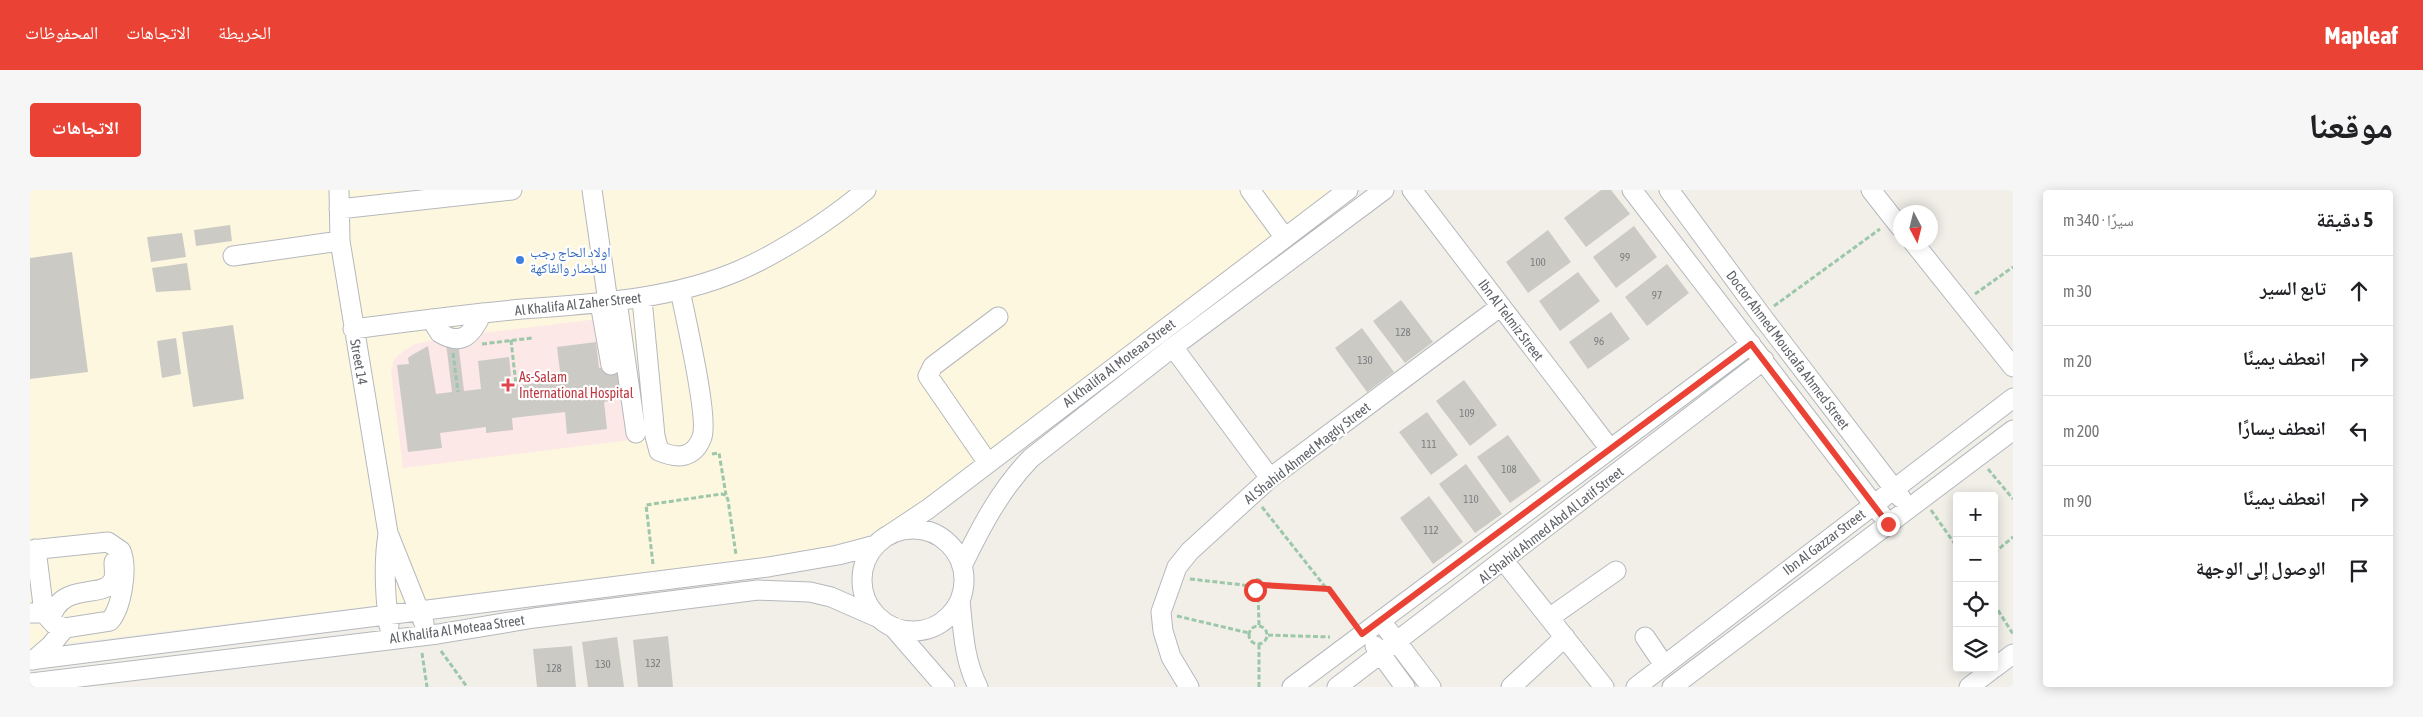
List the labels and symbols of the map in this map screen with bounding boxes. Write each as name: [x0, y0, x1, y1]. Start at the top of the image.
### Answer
north arrow: [1893, 205, 1938, 250]
place label: اولاد الحاج رجب للخضار والفاكهة: [530, 244, 611, 277]
house number: 99: [1620, 251, 1630, 263]
marker: اولاد الحاج رجب للخضار والفاكهة: [514, 254, 526, 266]
house number: 100: [1530, 256, 1546, 268]
street label: Doctor Ahmed Moustafa Ahmed Street: [1723, 268, 1853, 432]
street label: Ibn Al Telmiz Street: [1475, 276, 1547, 364]
street label: Al Khalifa Al Zaher Street: [514, 289, 642, 319]
house number: 97: [1652, 289, 1662, 301]
street label: Al Khalifa Al Moteaa Street: [1060, 316, 1178, 410]
house number: 128: [1395, 326, 1411, 338]
house number: 96: [1594, 335, 1604, 347]
street label: Street 14: [347, 338, 371, 386]
house number: 130: [1357, 354, 1373, 366]
place label: As-Salam International Hospital: [519, 369, 634, 401]
marker: As-Salam International Hospital: [501, 378, 515, 392]
street label: Al Shahid Ahmed Magdy Street: [1241, 399, 1373, 507]
house number: 109: [1459, 407, 1475, 419]
house number: 111: [1421, 438, 1437, 450]
house number: 108: [1501, 463, 1517, 475]
street label: Al Shahid Ahmed Abd Al Latif Street: [1476, 464, 1626, 586]
house number: 110: [1463, 493, 1479, 505]
street label: Ibn Al Gazzar Street: [1780, 506, 1868, 578]
route end: [1877, 513, 1900, 536]
house number: 112: [1423, 524, 1439, 536]
route start: [1244, 579, 1267, 602]
street label: Al Khalifa Al Moteaa Street: [388, 612, 526, 646]
house number: 132: [645, 657, 661, 669]
house number: 130: [595, 658, 611, 670]
house number: 128: [546, 662, 562, 674]

